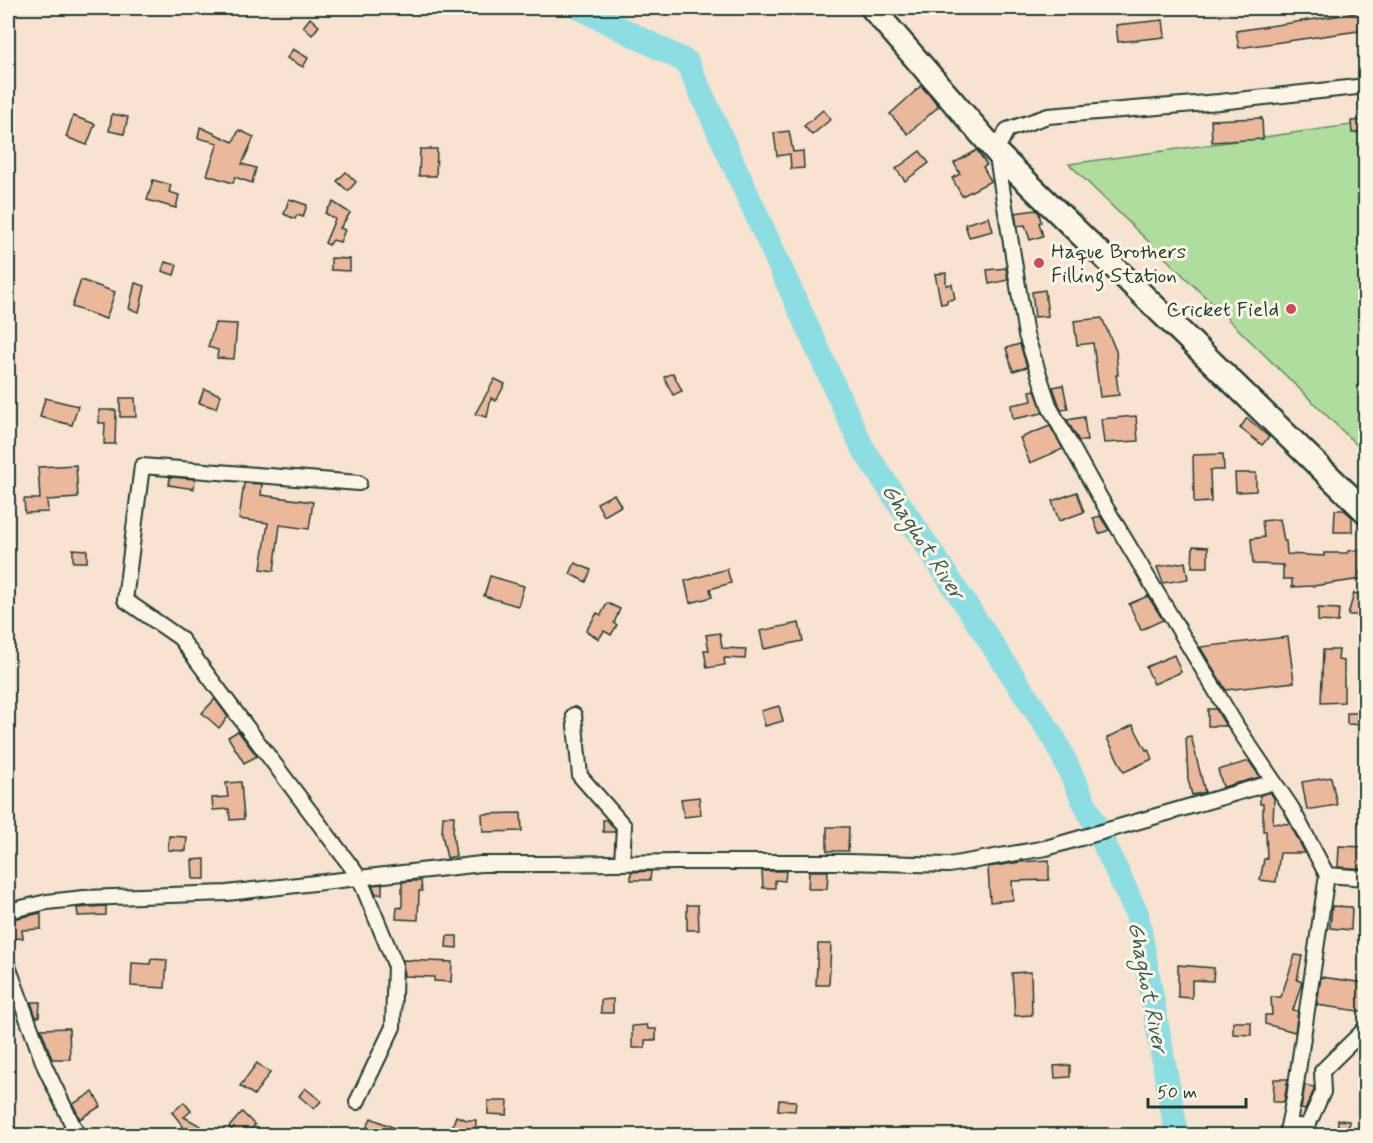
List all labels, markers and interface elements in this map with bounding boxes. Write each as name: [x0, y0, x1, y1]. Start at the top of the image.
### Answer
place label: Haque Brothers Filling Station: [1051, 238, 1186, 292]
marker: Haque Brothers Filling Station: [1032, 256, 1046, 270]
place label: Cricket Field: [1166, 296, 1279, 324]
marker: Cricket Field: [1284, 302, 1298, 316]
water label: Ghaghot River: [873, 479, 972, 609]
water label: Ghaghot River: [1119, 920, 1174, 1058]
scale bar: [1148, 1071, 1246, 1109]
text: 50 m: [1157, 1081, 1197, 1105]

